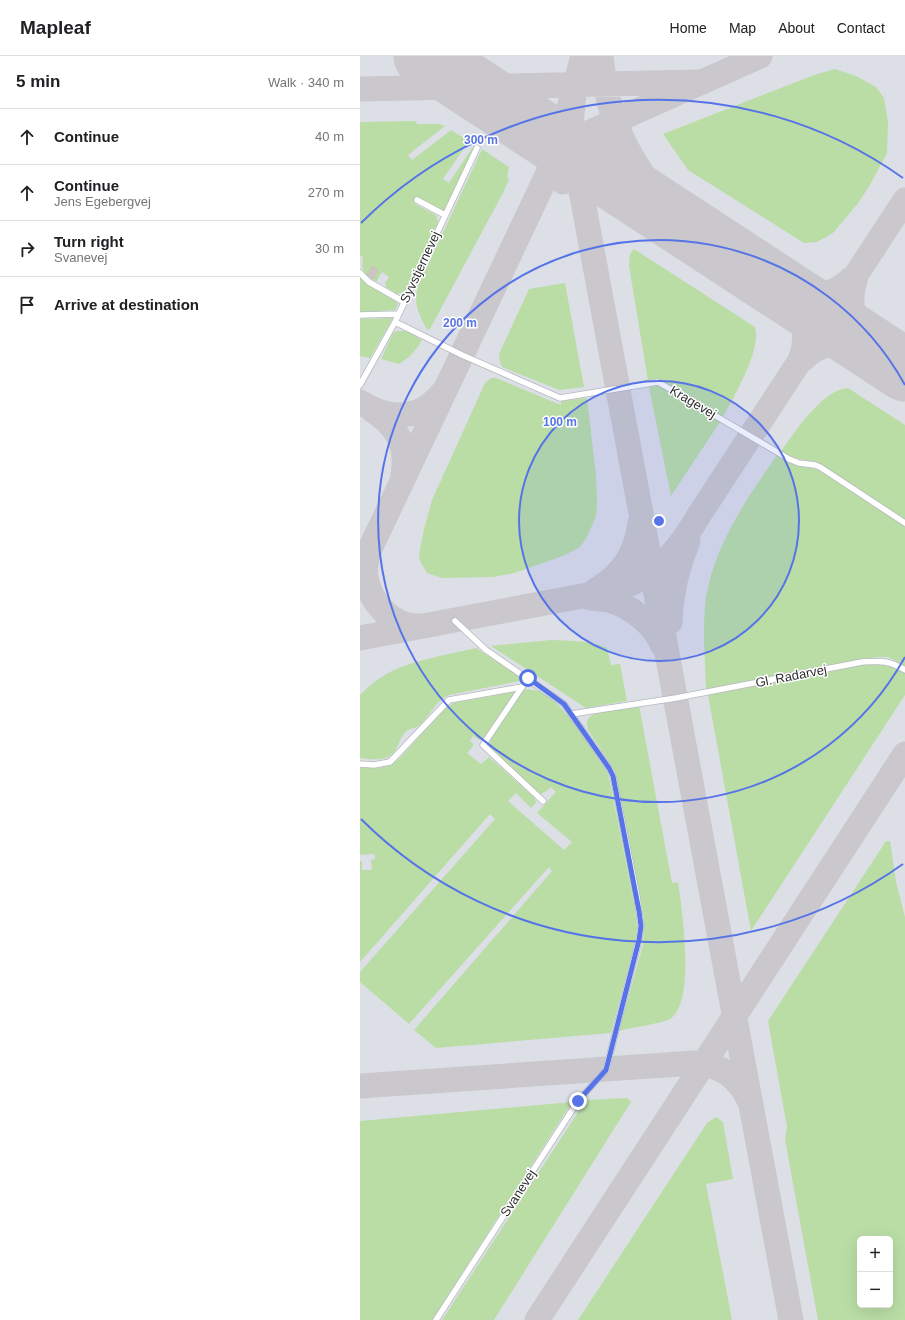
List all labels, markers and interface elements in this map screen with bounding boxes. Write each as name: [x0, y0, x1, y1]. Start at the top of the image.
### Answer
text: Mapleaf: [20, 17, 91, 38]
text: Home: [670, 20, 707, 36]
text: Map: [729, 20, 756, 36]
text: About: [778, 20, 815, 36]
text: Contact: [837, 20, 885, 36]
text: 5 min: [16, 72, 60, 91]
text: Walk · 340 m: [268, 75, 344, 90]
icon: ahead: [16, 126, 38, 148]
text: Continue: [54, 128, 119, 145]
text: 40 m: [315, 129, 344, 144]
text: 300 m: [464, 133, 498, 147]
text: Continue: [54, 177, 119, 194]
icon: ahead: [16, 182, 38, 204]
text: 270 m: [308, 185, 344, 200]
text: Jens Egebergvej: [54, 194, 151, 209]
street label: Syvstjernevej: [397, 229, 443, 305]
text: Turn right: [54, 233, 124, 250]
icon: right: [16, 238, 38, 260]
text: 30 m: [315, 241, 344, 256]
text: Svanevej: [54, 250, 107, 265]
icon: arrive: [16, 294, 38, 316]
text: Arrive at destination: [54, 296, 199, 313]
text: 200 m: [443, 316, 477, 330]
street label: Kragevej: [667, 382, 719, 422]
text: 100 m: [543, 415, 577, 429]
centre of rings: [652, 514, 666, 528]
street label: Gl. Radarvej: [754, 662, 828, 690]
route start: [519, 669, 537, 687]
route end: [569, 1092, 587, 1110]
street label: Svanevej: [497, 1166, 539, 1220]
map controls: [857, 1236, 893, 1308]
button: +: [857, 1236, 893, 1272]
button: −: [857, 1272, 893, 1308]

